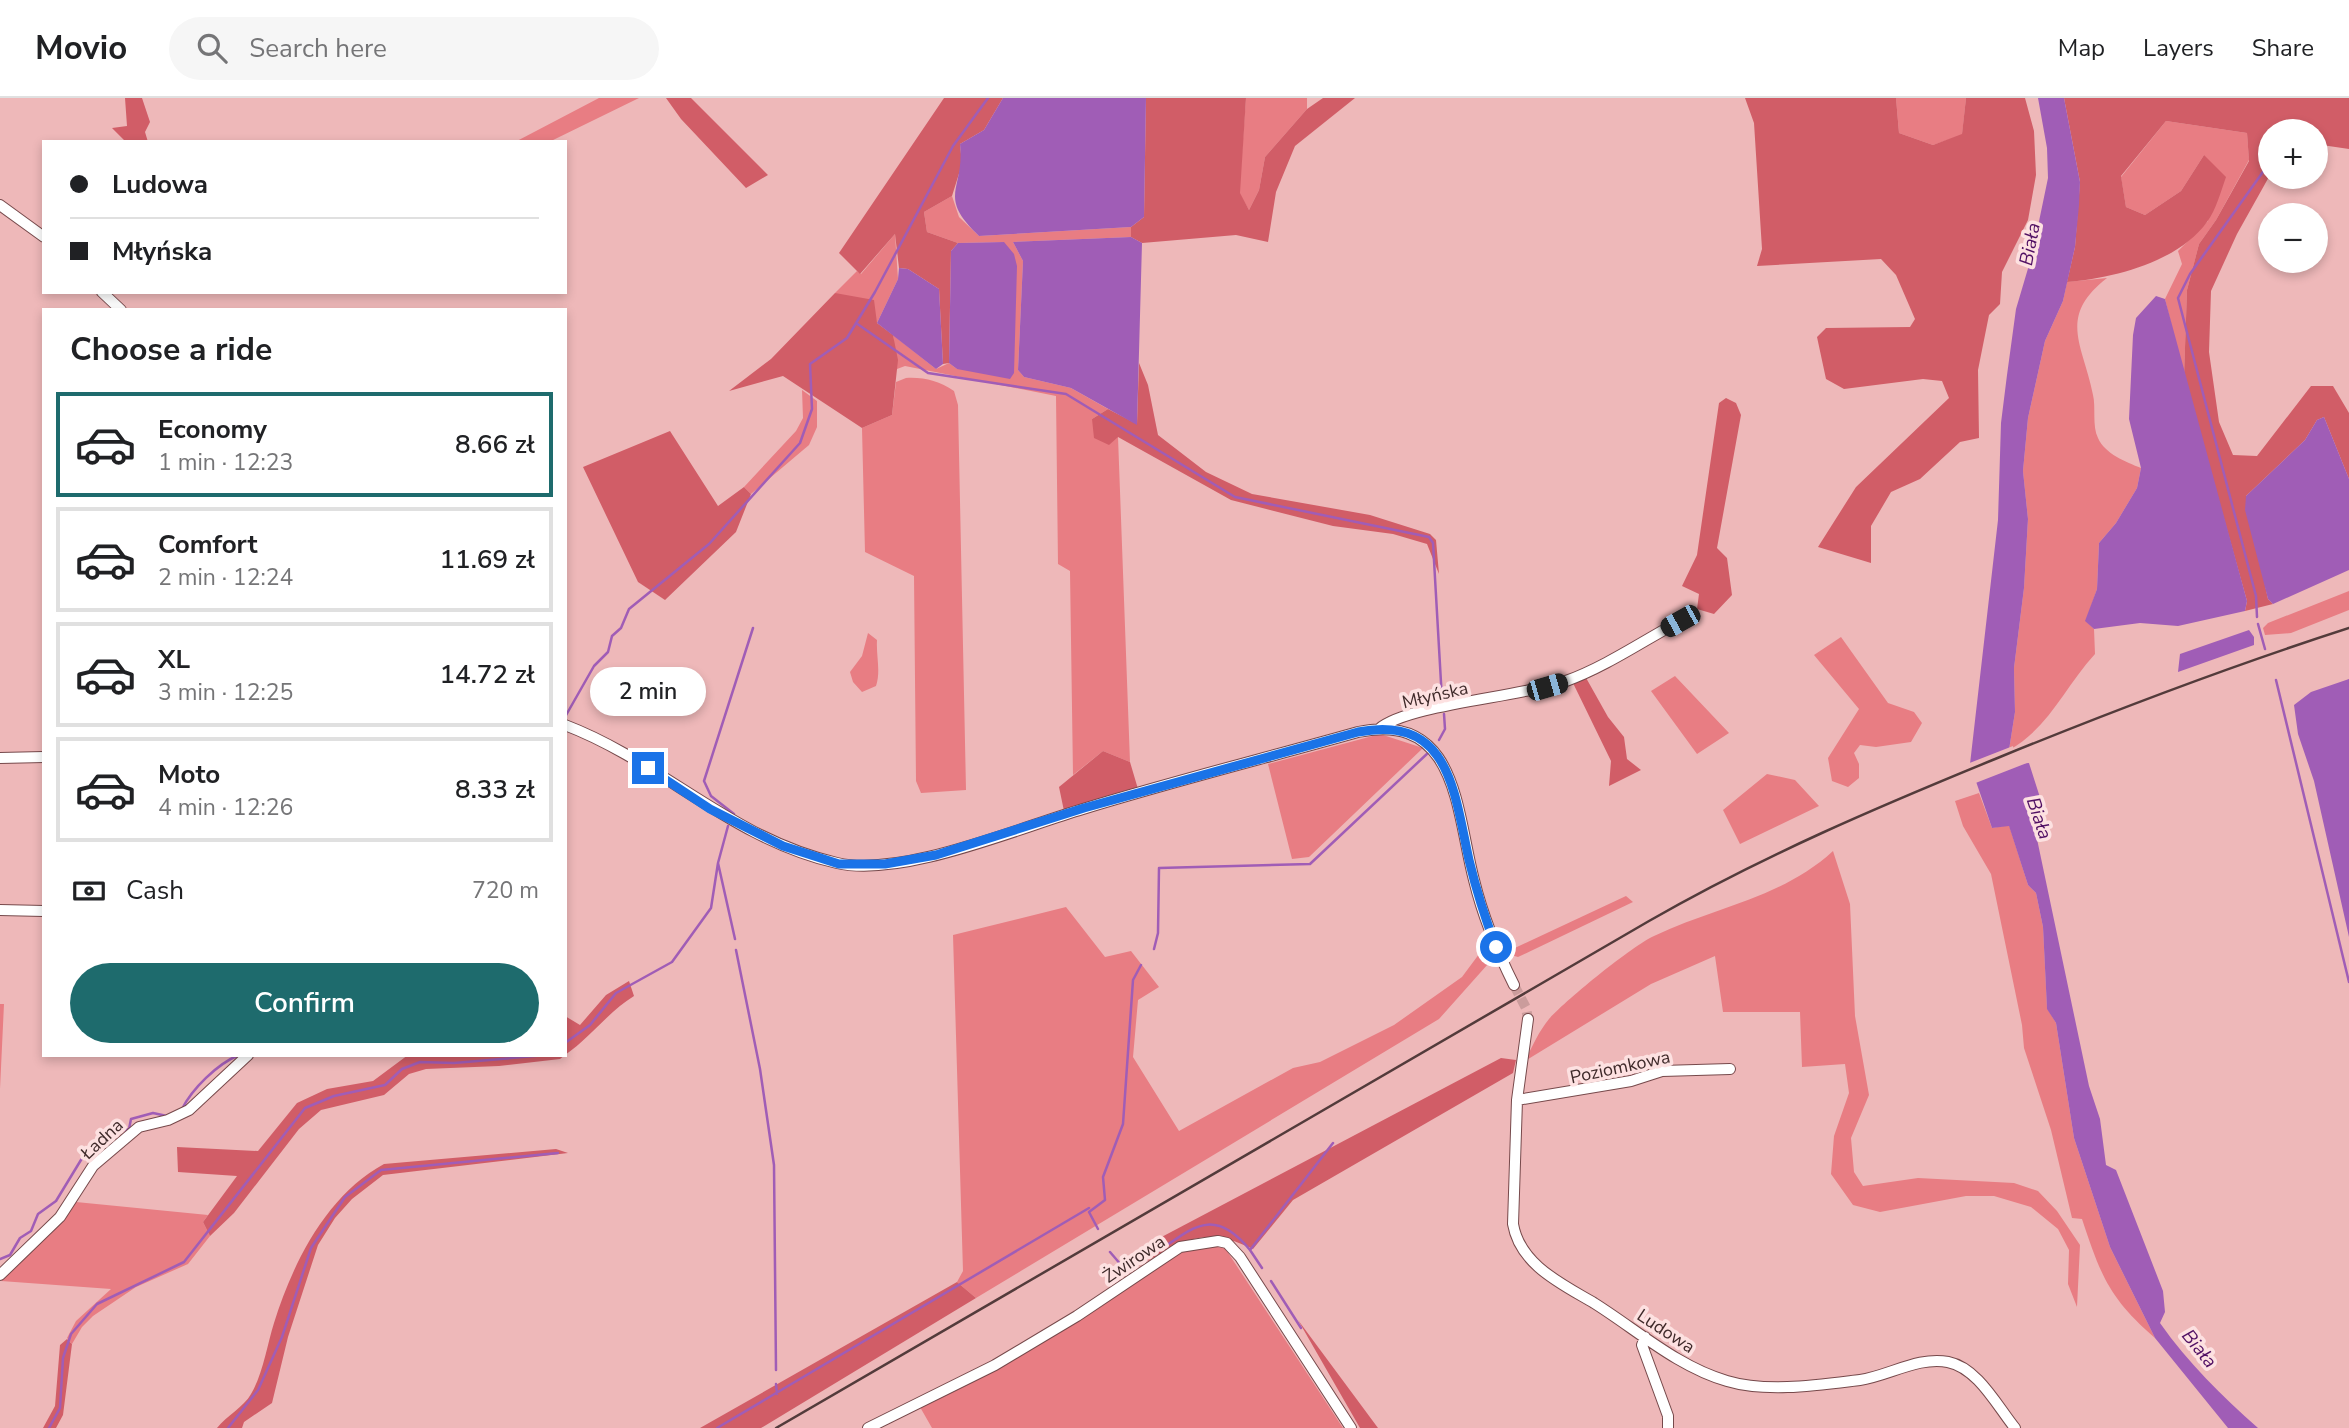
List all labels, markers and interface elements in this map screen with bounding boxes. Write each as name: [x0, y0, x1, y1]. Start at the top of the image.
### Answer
search box: [169, 17, 659, 80]
text: Movio: [35, 26, 127, 71]
icon: search: [193, 29, 231, 67]
text: Search here: [249, 31, 387, 66]
text: Map: [2058, 32, 2105, 64]
text: Layers: [2143, 32, 2214, 64]
text: Share: [2252, 32, 2314, 64]
map controls: [2258, 119, 2328, 273]
button: +: [2258, 119, 2328, 189]
text: Ludowa: [112, 167, 208, 202]
button: −: [2258, 203, 2328, 273]
water label: Biała: [2013, 221, 2047, 268]
text: Młyńska: [112, 234, 212, 269]
text: Choose a ride: [70, 328, 272, 371]
text: Economy: [158, 412, 267, 447]
icon: car: [74, 413, 137, 476]
text: 8.66 zł: [455, 427, 535, 462]
text: 1 min · 12:23: [158, 447, 293, 478]
text: Comfort: [158, 527, 258, 562]
icon: car: [74, 528, 137, 591]
text: 11.69 zł: [439, 542, 535, 577]
text: 2 min · 12:24: [158, 562, 293, 593]
car: [1657, 602, 1704, 640]
text: XL: [158, 642, 190, 677]
icon: car: [74, 643, 137, 706]
text: 14.72 zł: [439, 657, 535, 692]
callout: 2 min: [590, 666, 706, 716]
car: [1524, 671, 1571, 703]
text: 2 min: [619, 676, 677, 707]
street label: Młyńska: [1400, 676, 1470, 714]
text: 3 min · 12:25: [158, 677, 293, 708]
route end: [632, 752, 664, 784]
text: Moto: [158, 757, 220, 792]
icon: car: [74, 758, 137, 821]
text: 8.33 zł: [455, 772, 535, 807]
text: 4 min · 12:26: [158, 792, 293, 823]
water label: Biała: [2020, 794, 2058, 843]
icon: cash: [70, 872, 108, 910]
text: Cash: [126, 873, 184, 908]
text: 720 m: [472, 875, 539, 906]
route start: [1480, 931, 1512, 963]
button: Confirm: [70, 963, 539, 1043]
street label: Poziomkowa: [1568, 1045, 1672, 1089]
street label: Ładna: [75, 1113, 128, 1165]
street label: Żwirowa: [1098, 1229, 1170, 1289]
street label: Ludowa: [1632, 1303, 1700, 1359]
water label: Biała: [2176, 1324, 2223, 1374]

